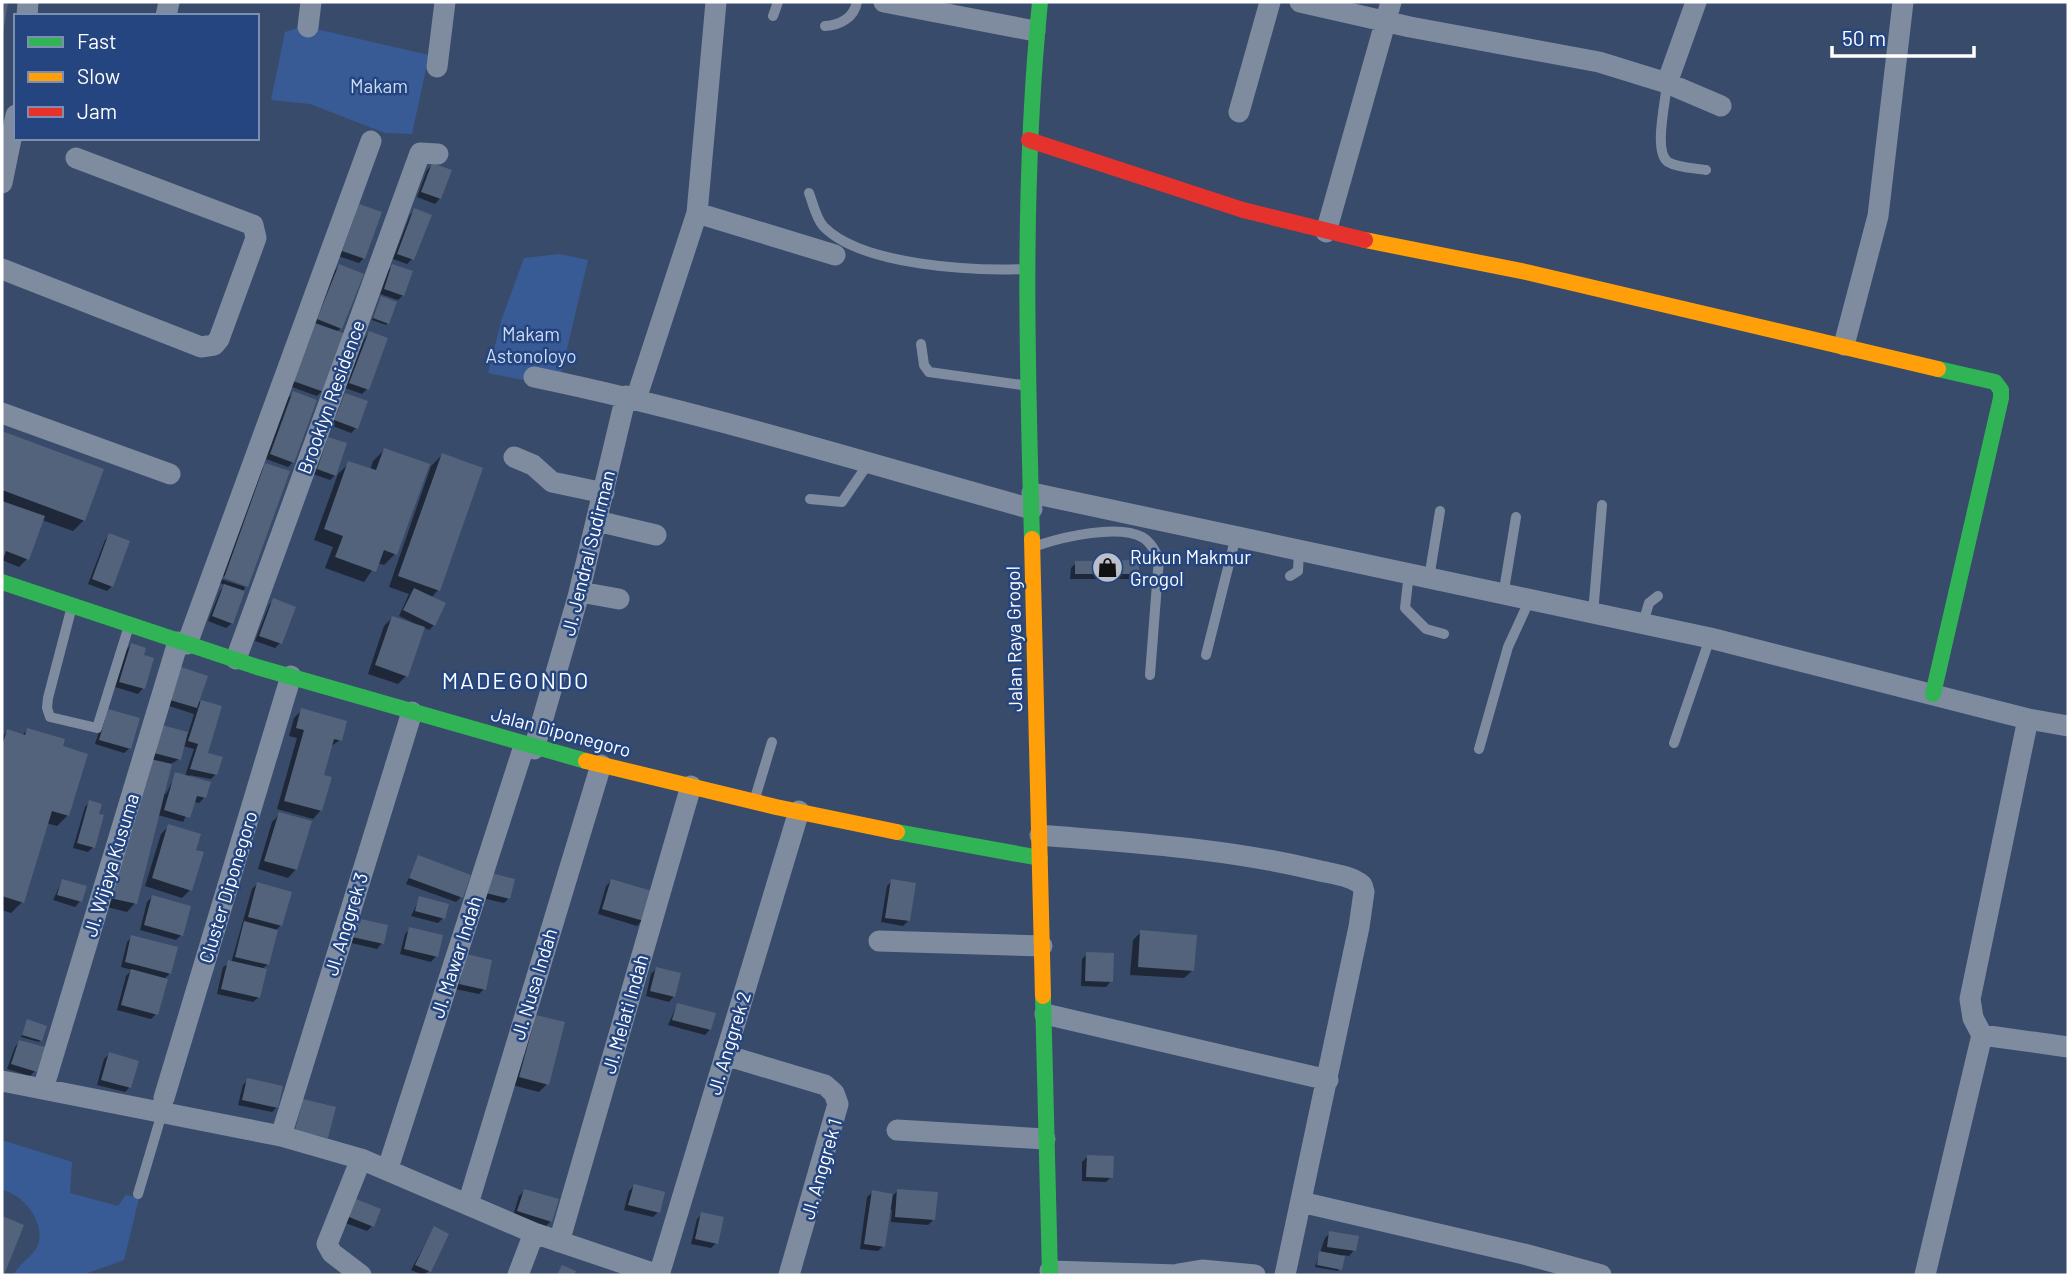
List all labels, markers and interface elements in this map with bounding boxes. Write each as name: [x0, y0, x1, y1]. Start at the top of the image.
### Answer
legend: [14, 14, 259, 140]
scale bar: [1832, 14, 1974, 58]
text: 50 m: [1842, 25, 1886, 50]
text: Fast: [77, 28, 117, 53]
text: Slow: [77, 63, 120, 88]
park label: Makam: [350, 74, 408, 97]
text: Jam: [77, 98, 117, 123]
street label: Brooklyn Residence: [292, 317, 369, 477]
park label: Makam Astonoloyo: [485, 322, 577, 367]
street label: Jl. Jendral Sudirman: [556, 468, 619, 638]
place label: Rukun Makmur Grogol: [1130, 545, 1251, 590]
shop icon: Rukun Makmur Grogol: [1090, 551, 1124, 585]
street label: Jalan Raya Grogol: [1001, 566, 1026, 712]
district label: MADEGONDO: [442, 666, 590, 694]
street label: Jalan Diponegoro: [489, 702, 634, 761]
street label: Jl. Wijaya Kusuma: [78, 790, 143, 939]
street label: Cluster Diponegoro: [193, 808, 262, 966]
street label: Jl. Anggrek 3: [319, 870, 372, 978]
street label: Jl. Mawar Indah: [425, 893, 486, 1021]
street label: Jl. Nusa Indah: [506, 925, 561, 1042]
street label: Jl. Melati Indah: [597, 952, 653, 1076]
street label: Jl. Anggrek 2: [702, 988, 755, 1097]
street label: Jl. Anggrek 1: [795, 1116, 846, 1222]

